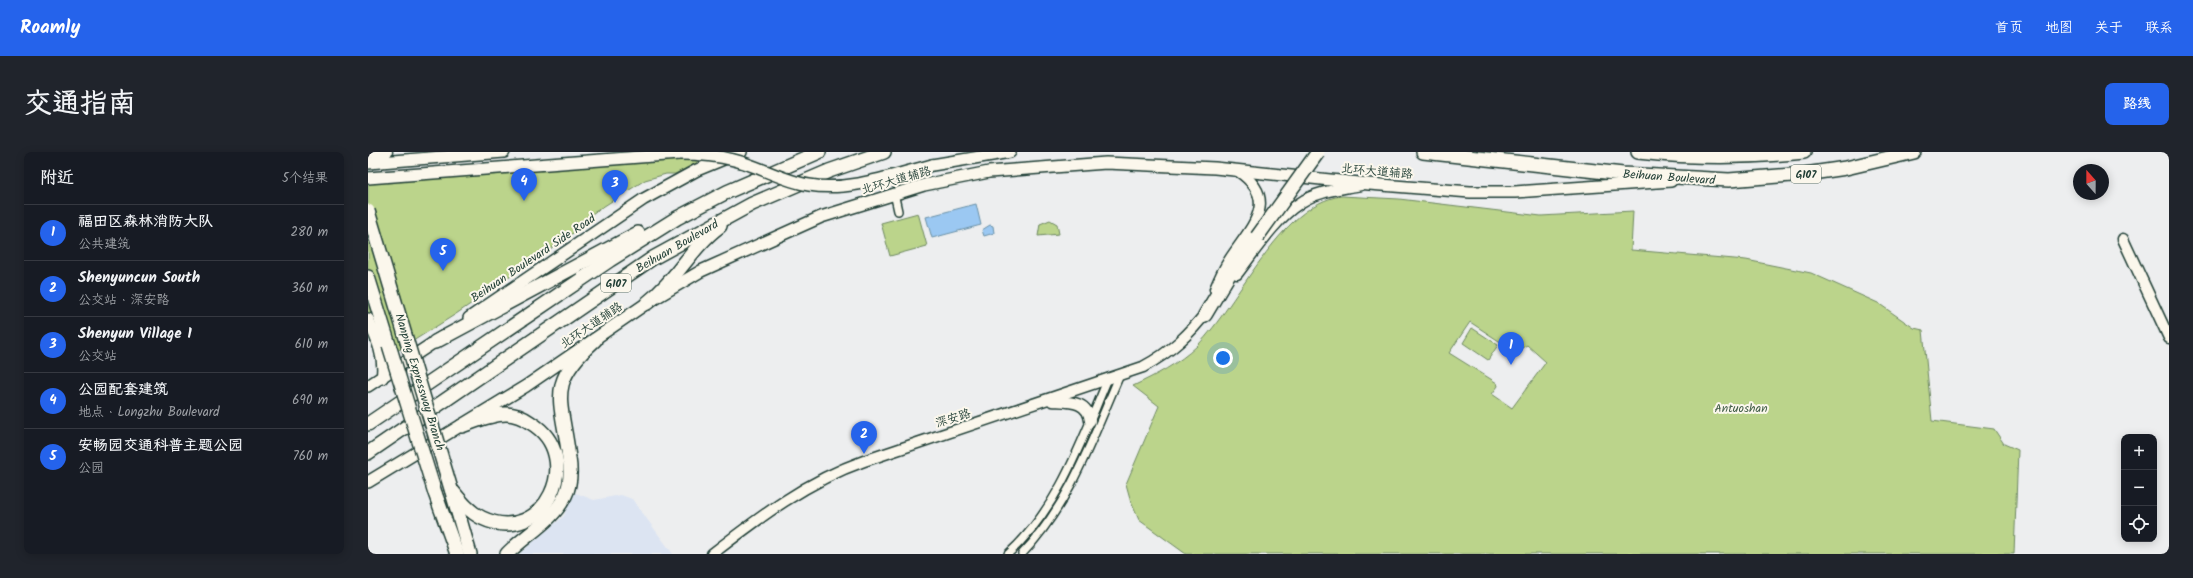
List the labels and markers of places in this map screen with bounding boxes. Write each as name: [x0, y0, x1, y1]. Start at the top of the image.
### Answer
pin: 4: [511, 168, 537, 201]
pin: 3: [602, 170, 628, 203]
pin: 5: [430, 238, 456, 271]
pin: 1: [1498, 332, 1524, 365]
pin: 2: [851, 421, 877, 454]

